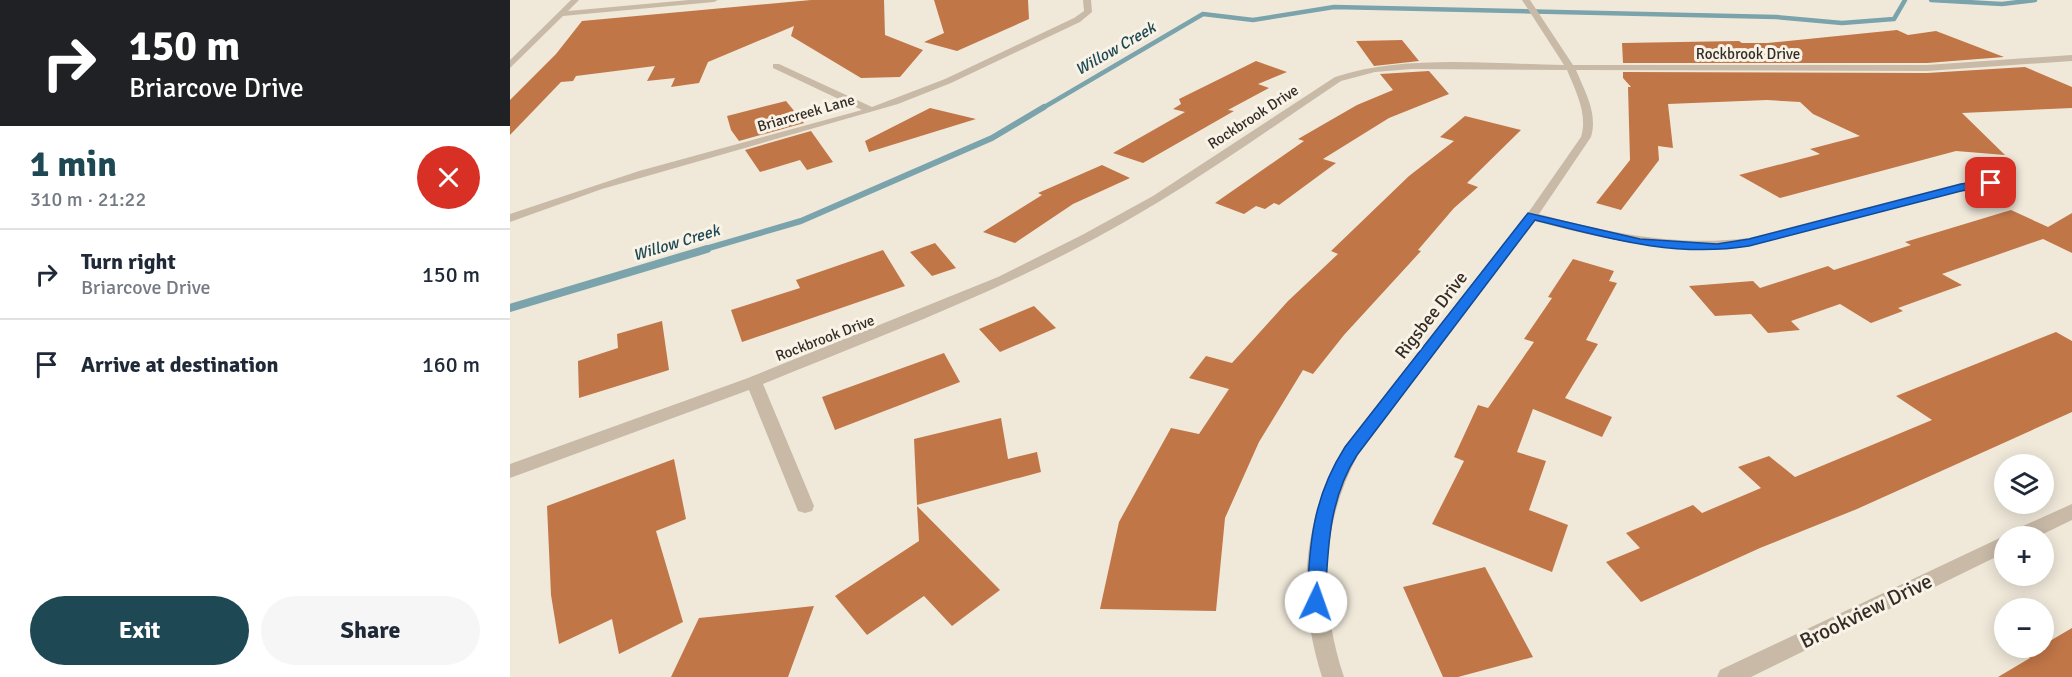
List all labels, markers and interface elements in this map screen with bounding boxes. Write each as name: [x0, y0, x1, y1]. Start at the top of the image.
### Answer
water label: Willow Creek: [1072, 17, 1161, 80]
text: 150 m: [129, 21, 240, 72]
icon: right: [30, 24, 108, 102]
street label: Rockbrook Drive: [1696, 45, 1800, 63]
text: Briarcove Drive: [129, 72, 304, 105]
street label: Rockbrook Drive: [1204, 81, 1302, 153]
street label: Briarcreek Lane: [755, 90, 857, 136]
text: 1 min: [30, 142, 117, 187]
button: close: [417, 146, 480, 209]
pin: [1965, 157, 2016, 208]
icon: arrive: [1974, 166, 2007, 199]
text: 310 m · 21:22: [30, 187, 146, 212]
water label: Willow Creek: [631, 220, 724, 266]
text: Turn right: [81, 248, 176, 275]
icon: right: [30, 258, 63, 291]
text: 150 m: [422, 261, 480, 288]
street label: Rigsbee Drive: [1390, 267, 1472, 363]
text: Briarcove Drive: [81, 275, 211, 300]
street label: Rockbrook Drive: [773, 311, 877, 365]
icon: arrive: [30, 348, 63, 381]
text: Arrive at destination: [81, 351, 278, 378]
text: 160 m: [422, 351, 480, 378]
map controls: [1994, 454, 2054, 658]
button: layers: [1994, 454, 2054, 514]
button: +: [1994, 526, 2054, 586]
street label: Brookview Drive: [1796, 568, 1936, 654]
position arrow: [1284, 570, 1348, 634]
button: Exit: [30, 596, 249, 665]
button: Share: [261, 596, 480, 665]
button: −: [1994, 598, 2054, 658]

